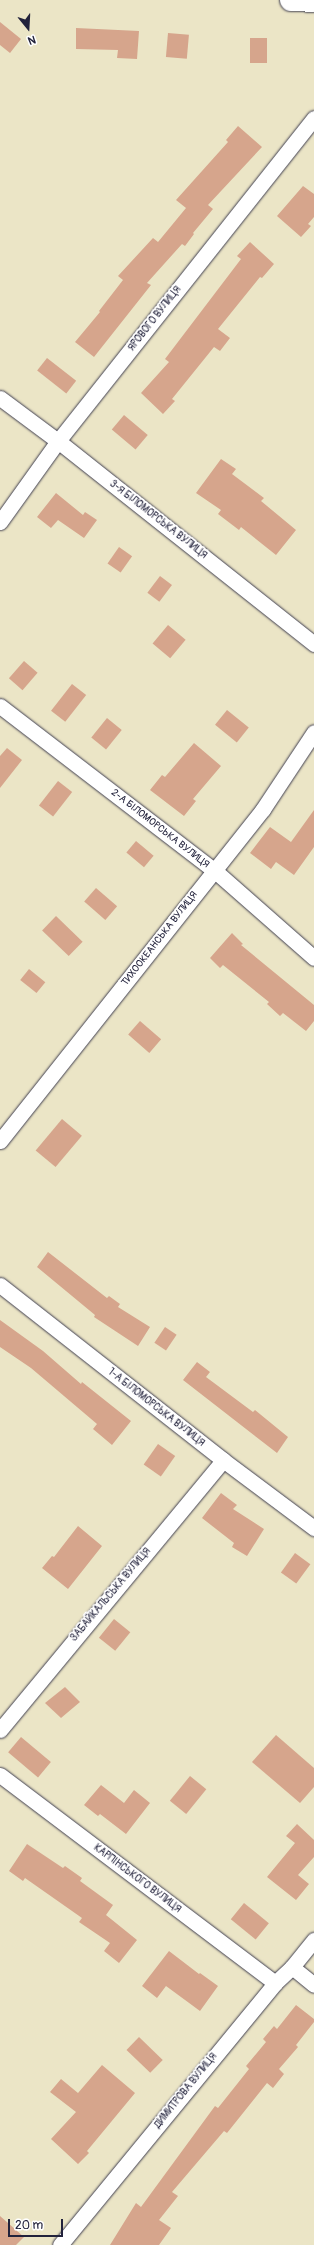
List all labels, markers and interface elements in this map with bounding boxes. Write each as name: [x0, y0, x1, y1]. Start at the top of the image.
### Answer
north arrow: [8, 8, 48, 48]
text: N: [26, 33, 37, 47]
street label: ЯРОВОГО ВУЛИЦЯ: [126, 284, 184, 354]
street label: 3-Я БІЛОМОРСЬКА ВУЛИЦЯ: [107, 478, 209, 562]
street label: 2-А БІЛОМОРСЬКА ВУЛИЦЯ: [109, 787, 211, 871]
street label: ТИХООКЕАНСЬКА ВУЛИЦЯ: [119, 889, 201, 989]
street label: 1-А БІЛОМОРСЬКА ВУЛИЦЯ: [105, 1366, 207, 1450]
street label: ЗАБАЙКАЛЬСЬКА ВУЛИЦЯ: [68, 1546, 154, 1644]
street label: КАРПІНСЬКОГО ВУЛИЦЯ: [91, 1842, 183, 1916]
street label: ДИМИТРОВА ВУЛИЦЯ: [152, 2051, 220, 2131]
scale bar: [10, 2211, 65, 2237]
text: 20 m: [15, 2218, 43, 2233]

